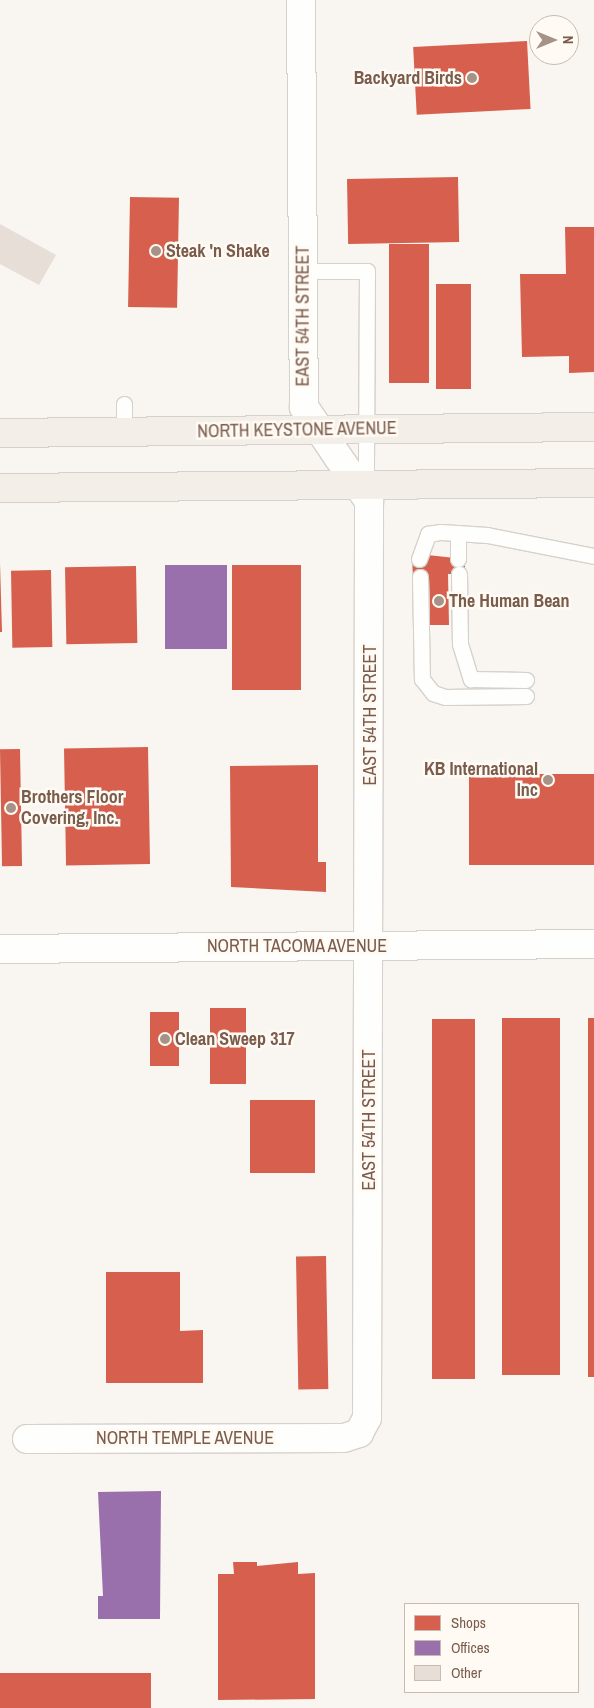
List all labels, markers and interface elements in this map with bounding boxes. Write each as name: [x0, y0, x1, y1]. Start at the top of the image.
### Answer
north arrow: [529, 15, 579, 65]
text: N: [559, 36, 577, 44]
place label: Backyard Birds: [354, 67, 462, 89]
marker: Backyard Birds: [466, 72, 478, 84]
place label: Steak 'n Shake: [166, 240, 270, 262]
marker: Steak 'n Shake: [150, 245, 162, 257]
street label: EAST 54TH STREET: [292, 245, 314, 387]
street label: NORTH KEYSTONE AVENUE: [197, 417, 397, 443]
place label: The Human Bean: [449, 590, 570, 612]
marker: The Human Bean: [433, 595, 445, 607]
street label: EAST 54TH STREET: [359, 644, 381, 786]
place label: KB International Inc: [424, 759, 538, 802]
marker: KB International Inc: [542, 774, 554, 786]
place label: Brothers Floor Covering, Inc.: [21, 787, 124, 830]
marker: Brothers Floor Covering, Inc.: [5, 802, 17, 814]
street label: NORTH TACOMA AVENUE: [206, 935, 388, 957]
place label: Clean Sweep 317: [175, 1028, 295, 1050]
marker: Clean Sweep 317: [159, 1033, 171, 1045]
street label: EAST 54TH STREET: [358, 1049, 380, 1191]
street label: NORTH TEMPLE AVENUE: [95, 1427, 275, 1449]
legend: [404, 1603, 579, 1693]
text: Shops: [451, 1612, 486, 1633]
text: Offices: [451, 1637, 490, 1658]
text: Other: [451, 1662, 482, 1683]

